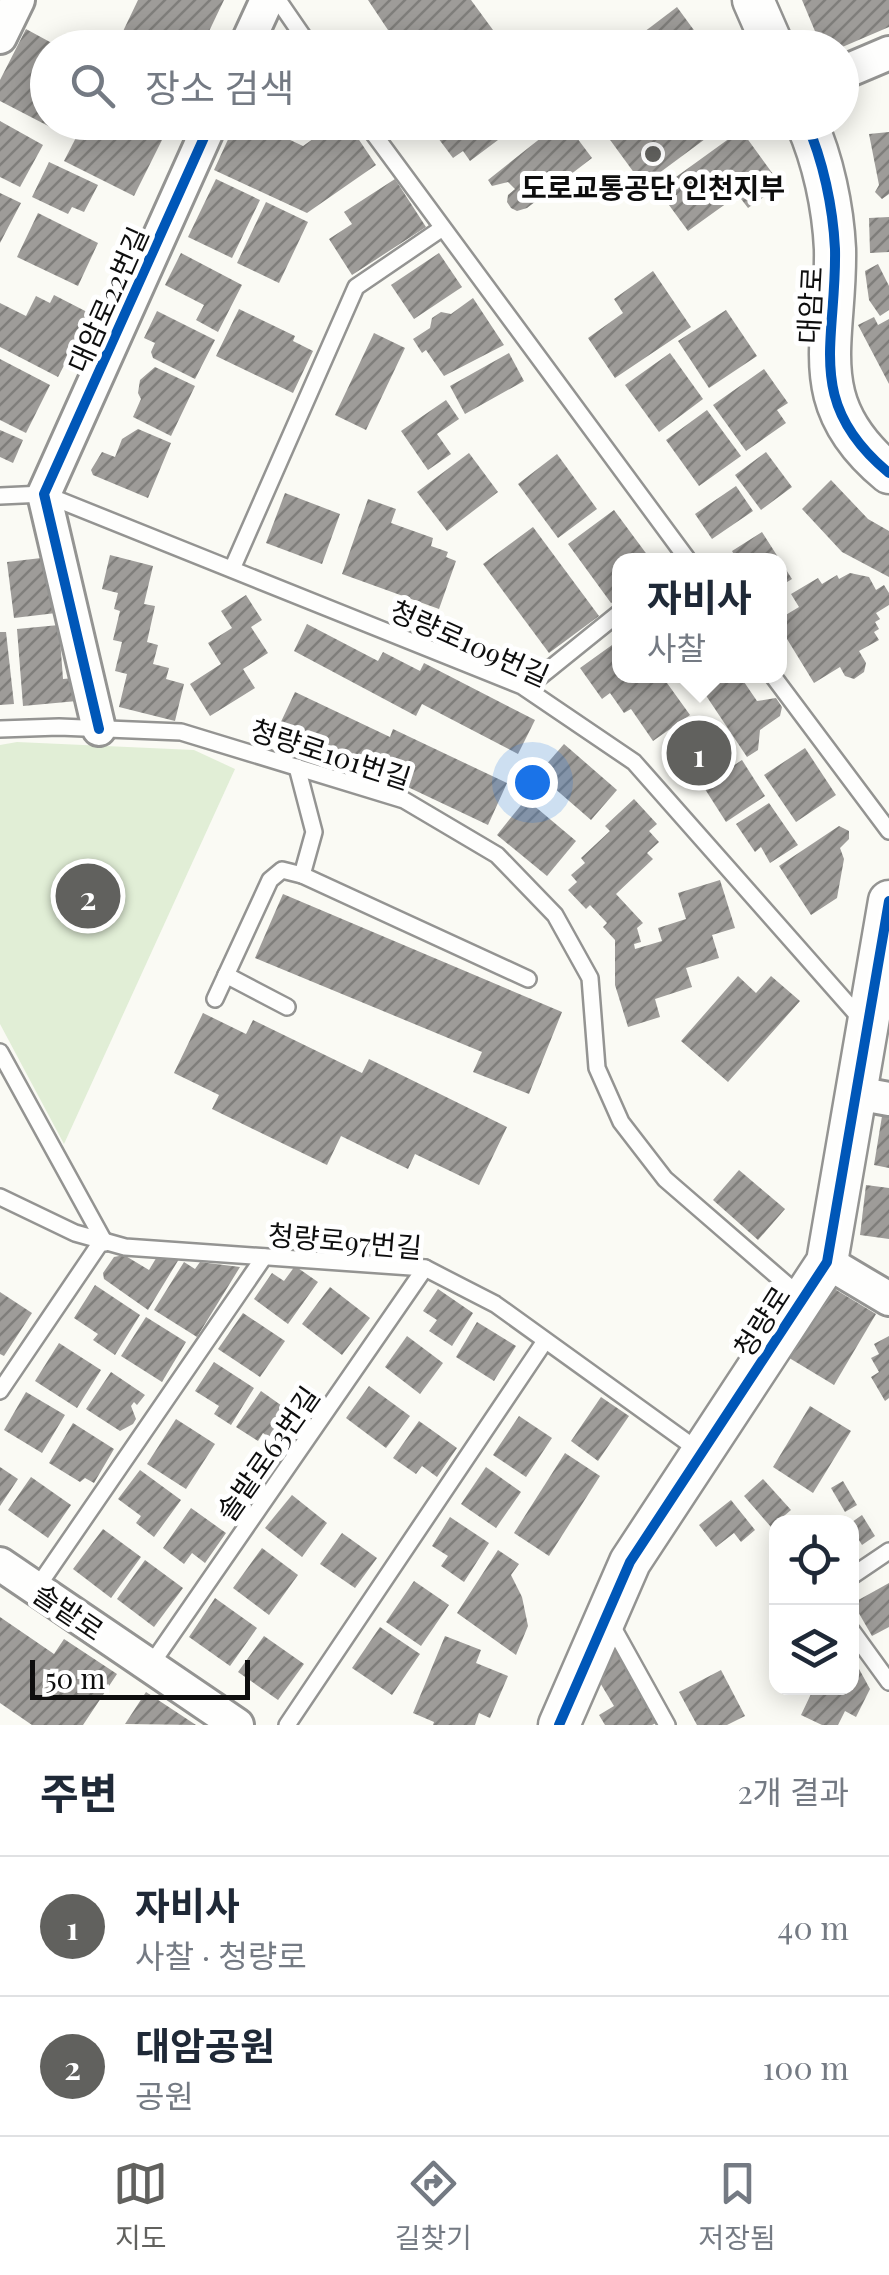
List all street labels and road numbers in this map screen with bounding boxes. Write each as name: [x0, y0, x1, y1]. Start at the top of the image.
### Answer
street label: 대암로22번길: [58, 220, 156, 378]
street label: 대암로: [789, 265, 829, 345]
street label: 청량로109번길: [385, 590, 555, 694]
street label: 청량로101번길: [246, 710, 416, 796]
street label: 청량로97번길: [266, 1215, 424, 1265]
street label: 청량로: [724, 1279, 798, 1363]
street label: 솔밭로63번길: [207, 1379, 327, 1527]
street label: 솔밭로: [27, 1574, 111, 1648]

